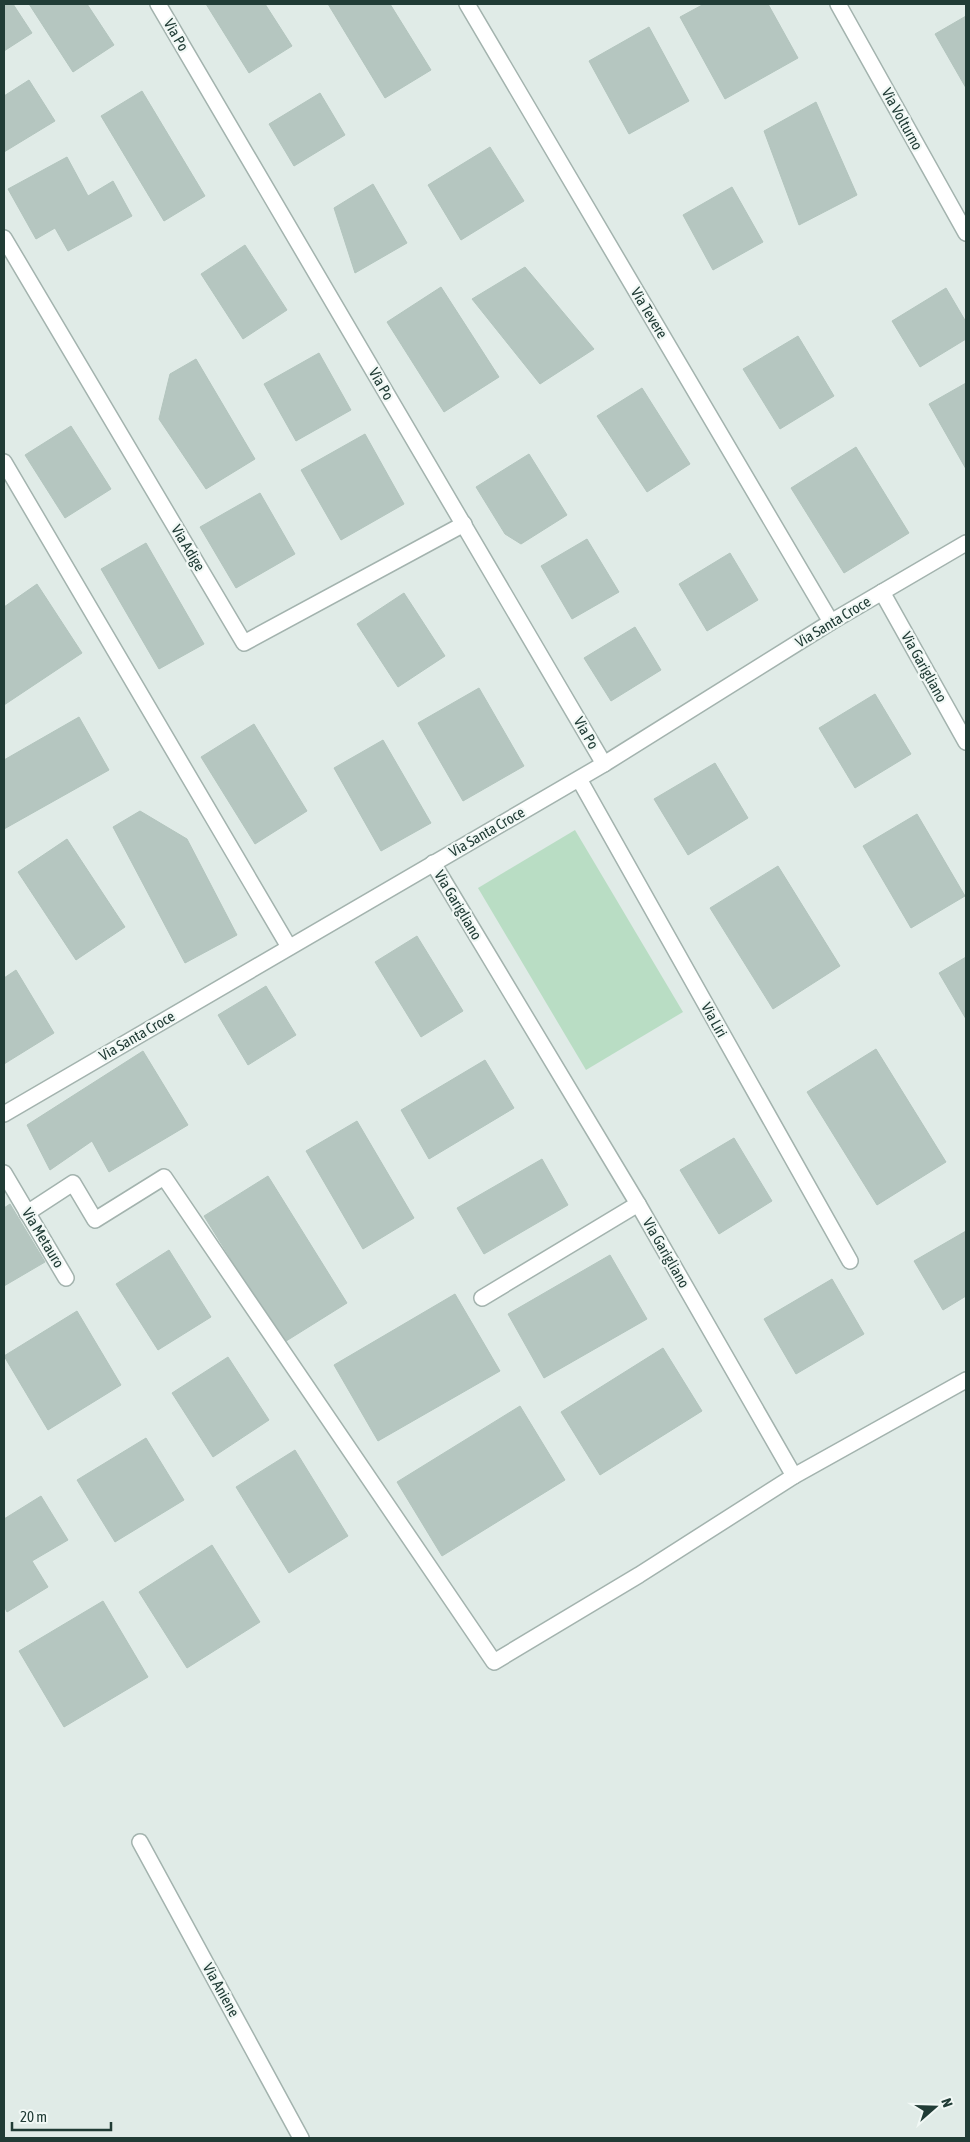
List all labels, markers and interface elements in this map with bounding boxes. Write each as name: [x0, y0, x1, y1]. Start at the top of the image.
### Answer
street label: Via Po: [161, 16, 192, 54]
street label: Via Volturno: [879, 85, 926, 153]
street label: Via Tevere: [628, 284, 671, 341]
street label: Via Po: [366, 365, 397, 403]
street label: Via Adige: [168, 522, 209, 574]
street label: Via Santa Croce: [792, 592, 873, 651]
street label: Via Garigliano: [898, 629, 951, 705]
street label: Via Po: [571, 714, 602, 752]
street label: Via Santa Croce: [446, 803, 528, 860]
street label: Via Garigliano: [431, 867, 486, 942]
street label: Via Liri: [698, 999, 731, 1040]
street label: Via Santa Croce: [96, 1007, 178, 1064]
street label: Via Metauro: [19, 1205, 68, 1271]
street label: Via Garigliano: [640, 1215, 693, 1291]
street label: Via Aniene: [200, 1960, 243, 2020]
north arrow: [910, 2082, 960, 2132]
text: N: [938, 2096, 956, 2109]
scale bar: [12, 2100, 111, 2132]
text: 20 m: [20, 2108, 47, 2125]

